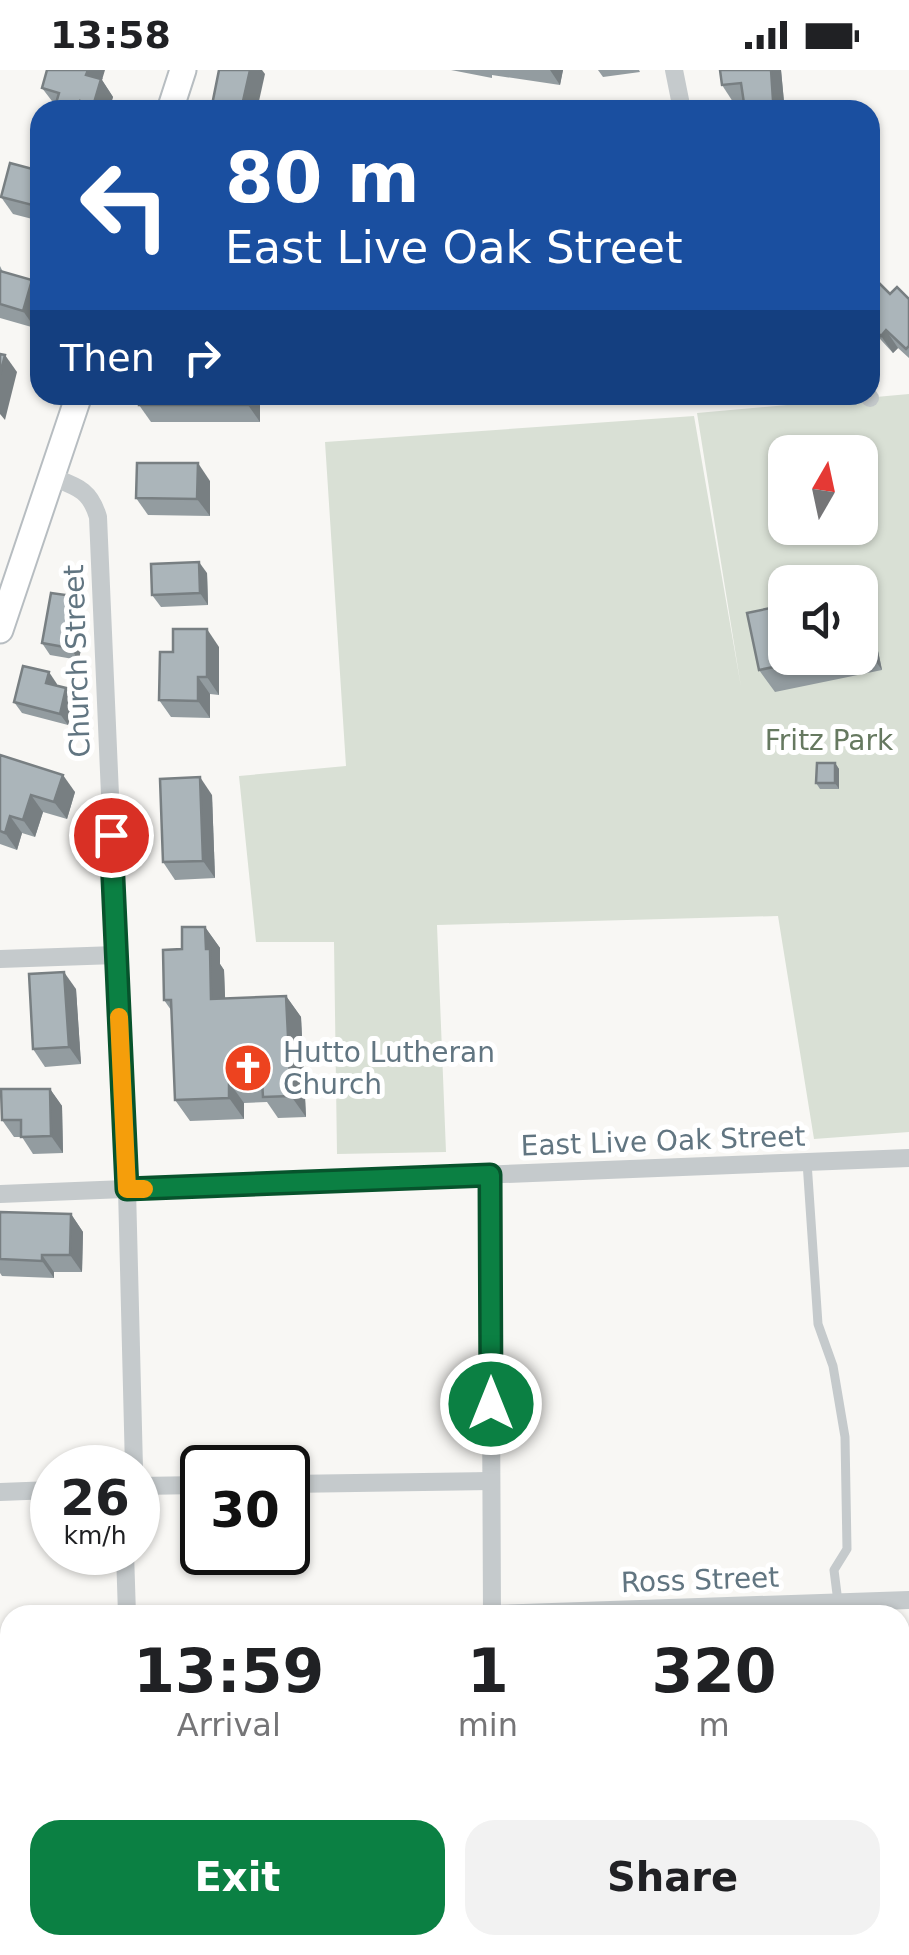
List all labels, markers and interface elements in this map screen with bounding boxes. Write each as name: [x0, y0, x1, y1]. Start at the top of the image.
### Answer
text: 13:58: [50, 13, 171, 57]
text: 80 m: [225, 137, 420, 219]
icon: left: [60, 140, 190, 270]
text: East Live Oak Street: [225, 221, 683, 274]
icon: right: [175, 330, 230, 385]
text: Then: [60, 336, 155, 380]
north arrow: [768, 435, 878, 545]
map controls: [768, 435, 878, 675]
street label: Church Street: [57, 564, 97, 758]
button: sound: [768, 565, 878, 675]
park label: Fritz Park: [765, 724, 894, 757]
pin: [69, 793, 154, 878]
icon: arrive: [84, 808, 139, 863]
place label: Hutto Lutheran Church: [283, 1036, 495, 1101]
church icon: Hutto Lutheran Church: [222, 1042, 274, 1094]
street label: East Live Oak Street: [520, 1120, 806, 1162]
position arrow: [439, 1352, 543, 1456]
speed limit sign: 30: [180, 1445, 310, 1575]
text: 26: [60, 1469, 130, 1527]
text: km/h: [63, 1521, 127, 1550]
street label: Ross Street: [620, 1561, 780, 1599]
text: 13:59: [133, 1636, 324, 1706]
text: 1: [467, 1636, 509, 1706]
text: 320: [651, 1636, 777, 1706]
text: Arrival: [177, 1706, 281, 1744]
text: min: [458, 1706, 518, 1744]
text: m: [698, 1706, 730, 1744]
button: Exit: [30, 1820, 445, 1935]
button: Share: [465, 1820, 880, 1935]

